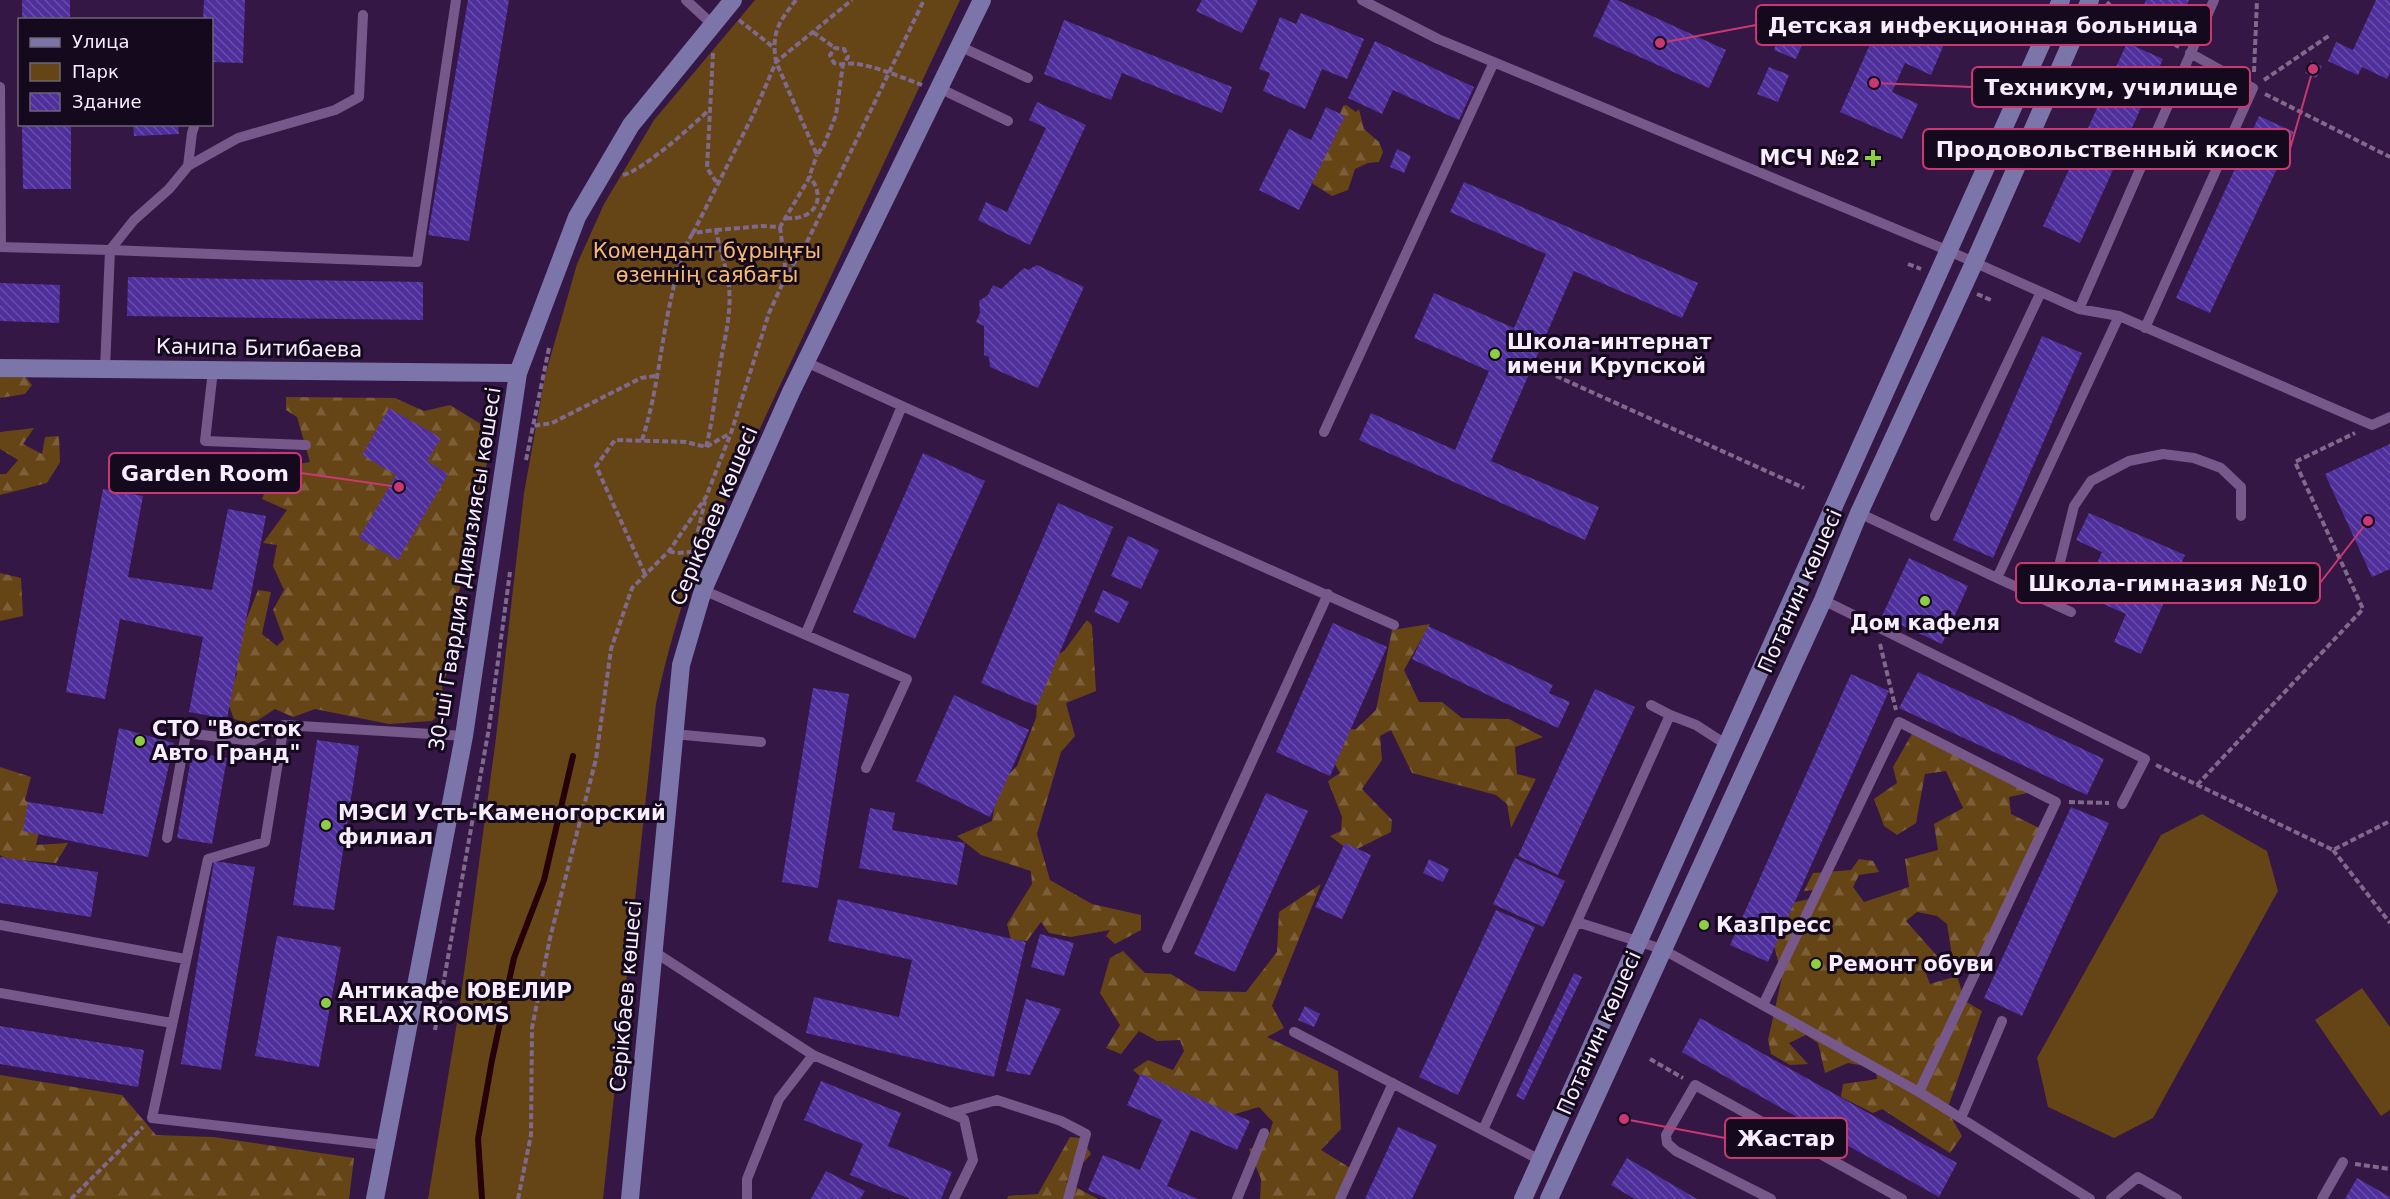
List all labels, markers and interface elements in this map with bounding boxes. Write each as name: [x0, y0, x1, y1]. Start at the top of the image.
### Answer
callout: Детская инфекционная больница: [1756, 5, 2211, 45]
text: Детская инфекционная больница: [1768, 13, 2198, 38]
legend: [18, 18, 213, 126]
text: Улица: [72, 31, 129, 52]
text: Парк: [72, 61, 119, 82]
callout: Техникум, училище: [1972, 67, 2250, 107]
text: Техникум, училище: [1984, 75, 2238, 100]
text: Здание: [72, 91, 142, 112]
callout: Продовольственный киоск: [1923, 129, 2290, 169]
text: Продовольственный киоск: [1936, 137, 2278, 162]
place label: МСЧ №2: [1760, 146, 1860, 170]
marker: МСЧ №2: [1864, 149, 1882, 167]
park label: Комендант бұрыңғы өзеннің саябағы: [593, 239, 821, 287]
place label: Школа-интернат имени Крупской: [1507, 330, 1712, 378]
street label: Канипа Битибаева: [156, 334, 362, 362]
marker: Школа-интернат имени Крупской: [1488, 347, 1502, 361]
street label: 30-ші Гвардия Дивизиясы көшесі: [424, 385, 506, 753]
street label: Серікбаев көшесі: [665, 423, 763, 609]
callout: Garden Room: [109, 453, 301, 493]
text: Garden Room: [121, 461, 289, 486]
street label: Потанин көшесі: [1753, 505, 1847, 677]
callout: Школа-гимназия №10: [2016, 563, 2320, 603]
text: Школа-гимназия №10: [2028, 571, 2308, 596]
marker: Дом кафеля: [1918, 594, 1932, 608]
place label: Дом кафеля: [1850, 611, 2000, 635]
place label: СТО "Восток Авто Гранд": [152, 717, 302, 765]
marker: СТО "Восток Авто Гранд": [133, 734, 147, 748]
place label: МЭСИ Усть-Каменогорский филиал: [338, 801, 666, 849]
marker: МЭСИ Усть-Каменогорский филиал: [319, 818, 333, 832]
street label: Серікбаев көшесі: [606, 899, 646, 1093]
place label: КазПресс: [1716, 913, 1831, 937]
marker: КазПресс: [1697, 918, 1711, 932]
street label: Потанин көшесі: [1552, 947, 1646, 1119]
place label: Ремонт обуви: [1828, 952, 1994, 976]
marker: Ремонт обуви: [1809, 957, 1823, 971]
place label: Антикафе ЮВЕЛИР RELAX ROOMS: [338, 979, 572, 1027]
marker: Антикафе ЮВЕЛИР RELAX ROOMS: [319, 996, 333, 1010]
callout: Жастар: [1725, 1118, 1847, 1158]
text: Жастар: [1737, 1126, 1835, 1151]

